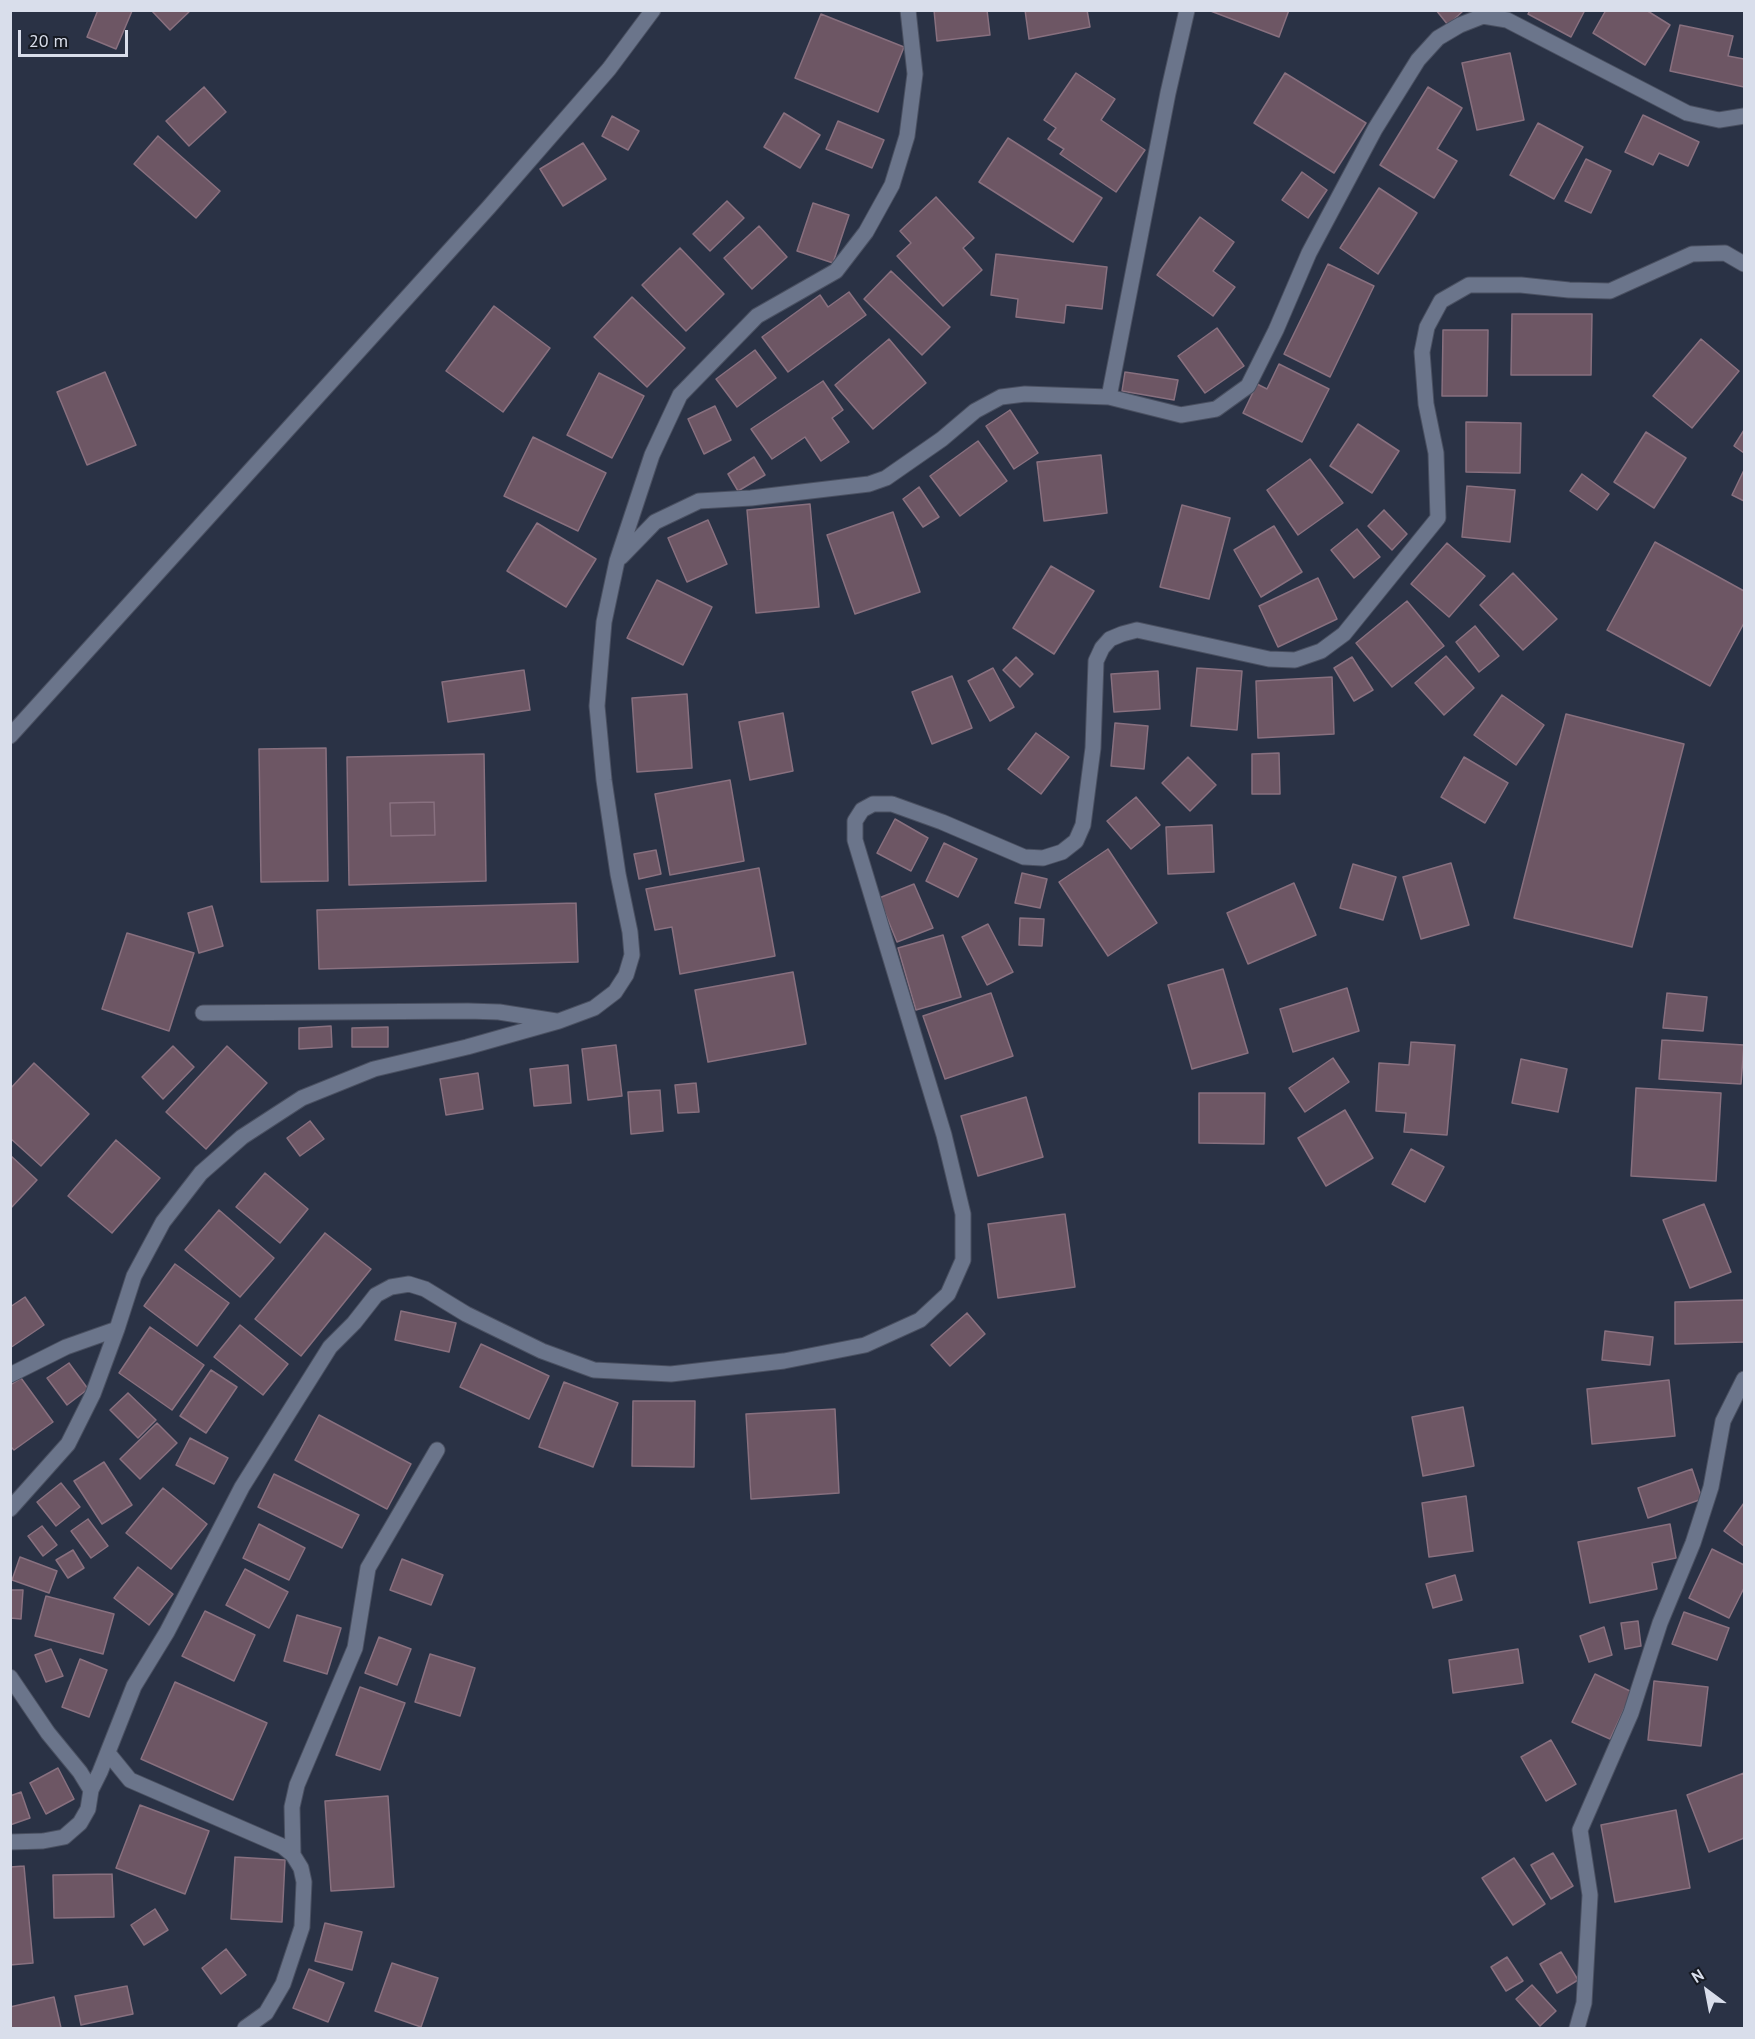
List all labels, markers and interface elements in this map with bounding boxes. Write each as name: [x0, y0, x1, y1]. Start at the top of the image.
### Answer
scale bar: [21, 18, 130, 56]
text: 20 m: [29, 29, 68, 52]
north arrow: [1677, 1961, 1737, 2021]
text: N: [1688, 1964, 1707, 1987]

